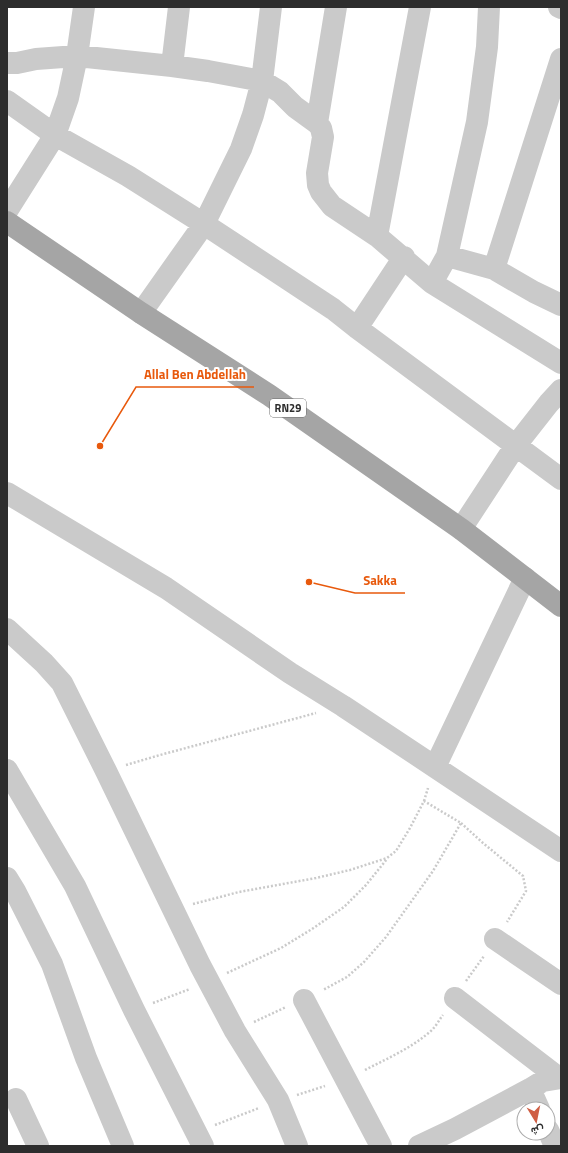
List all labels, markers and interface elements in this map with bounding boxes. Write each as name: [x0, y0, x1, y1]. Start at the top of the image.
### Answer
callout: Allal Ben Abdellah: [136, 362, 254, 387]
text: Allal Ben Abdellah: [144, 364, 246, 384]
road number: RN29: [270, 399, 306, 417]
callout: Sakka: [355, 568, 405, 593]
text: Sakka: [363, 570, 397, 590]
north arrow: [516, 1101, 556, 1141]
text: ش: [530, 1122, 546, 1140]

